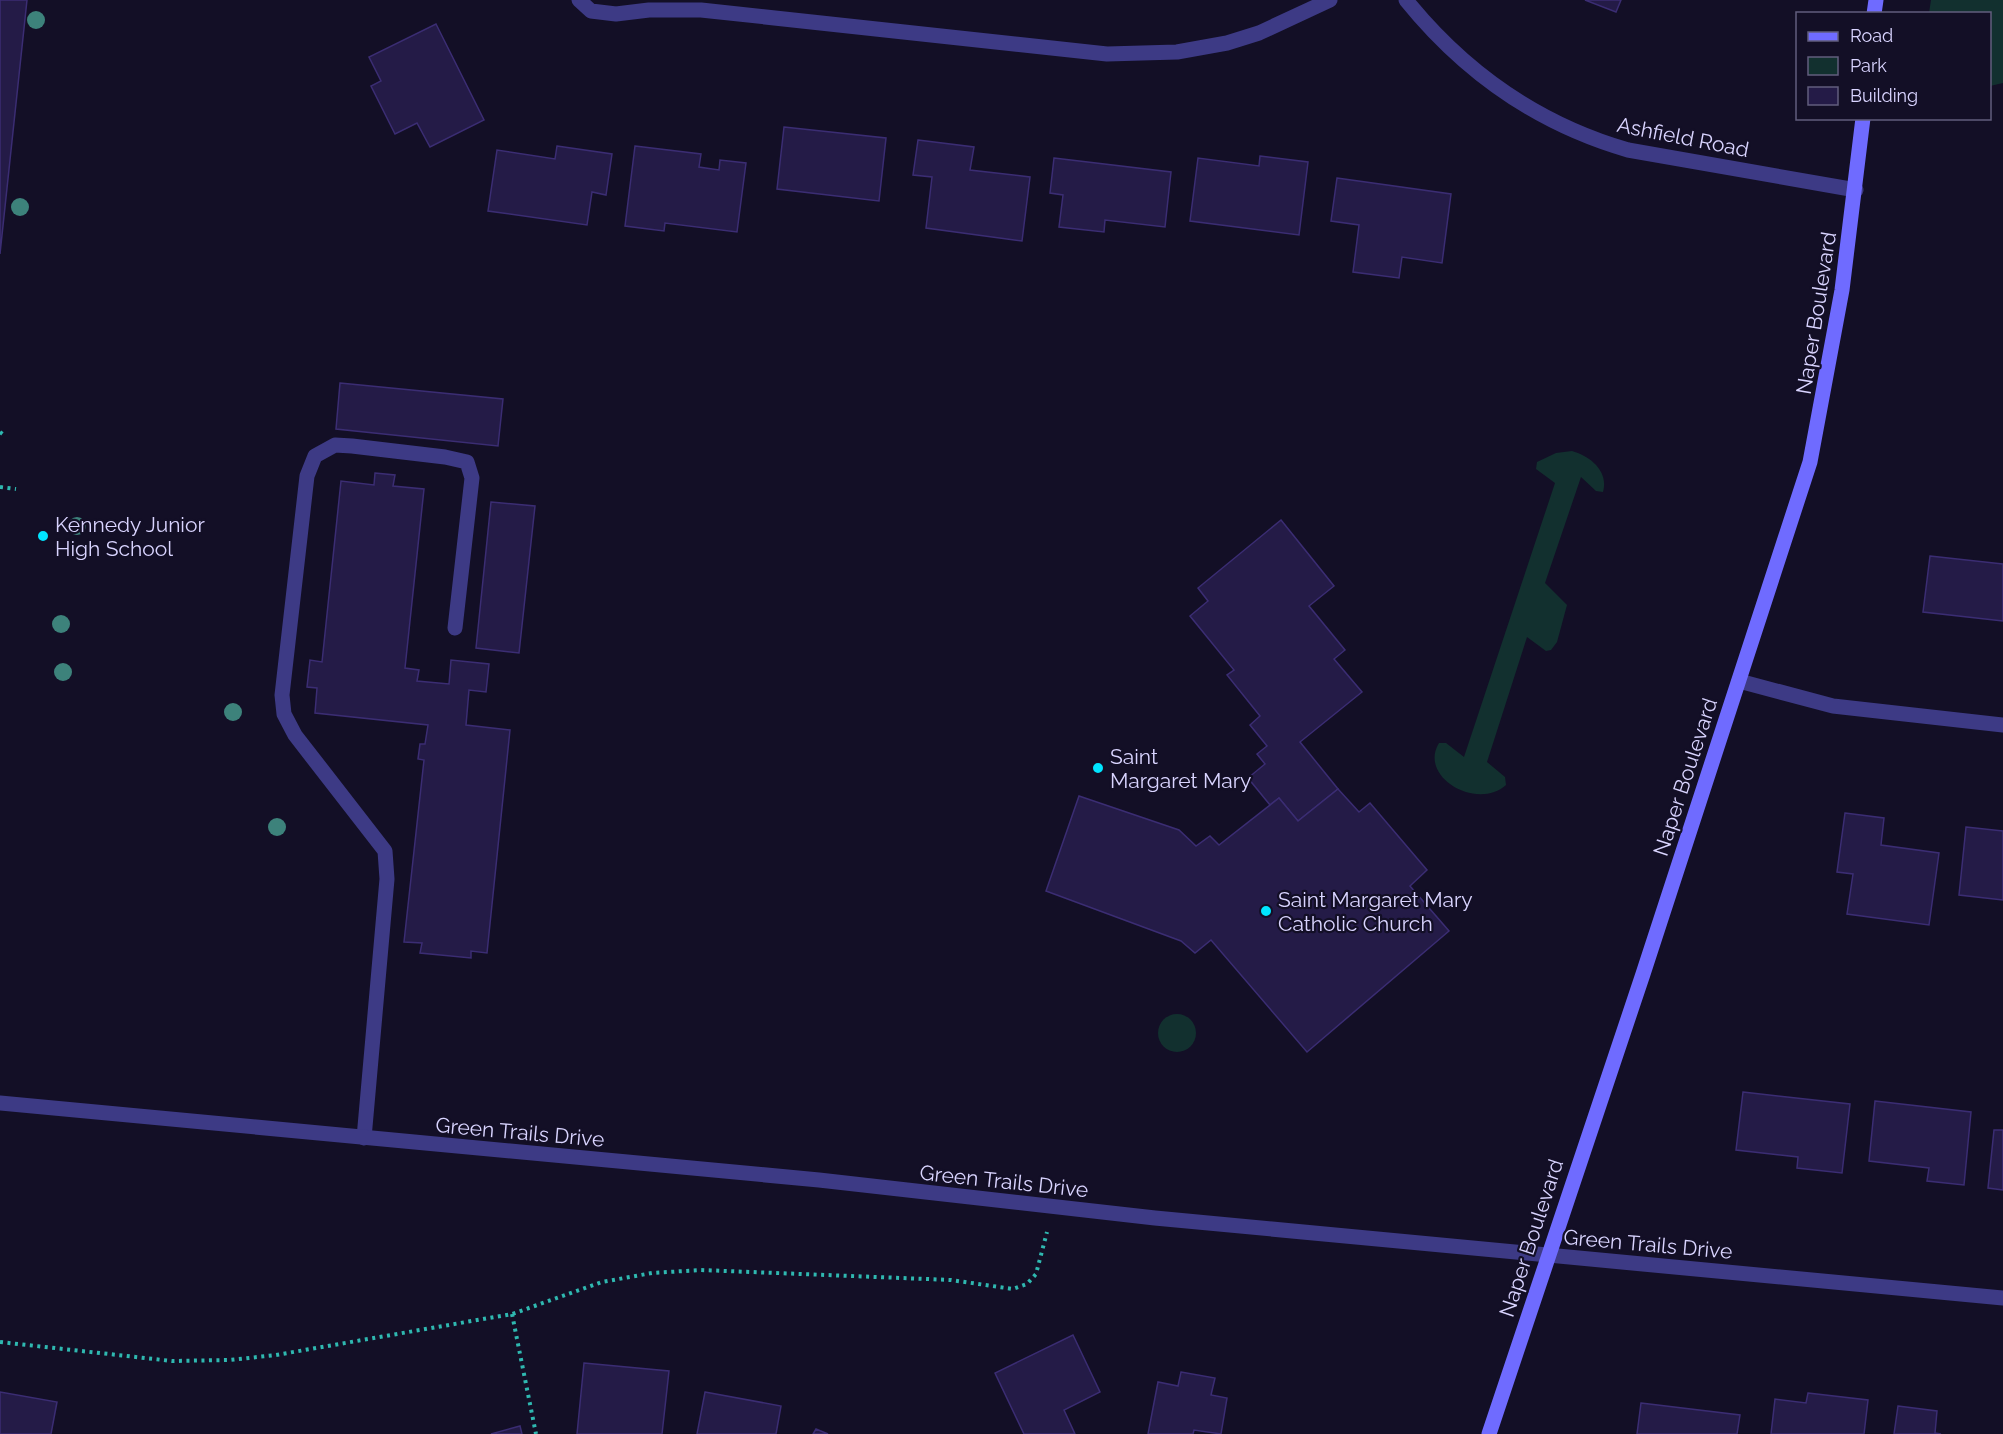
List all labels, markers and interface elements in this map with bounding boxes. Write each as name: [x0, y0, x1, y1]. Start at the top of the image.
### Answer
legend: [1796, 12, 1991, 120]
text: Road: [1850, 25, 1893, 46]
text: Park: [1850, 55, 1887, 76]
text: Building: [1850, 85, 1918, 106]
street label: Ashfield Road: [1615, 112, 1751, 162]
street label: Naper Boulevard: [1791, 230, 1841, 396]
place label: Kennedy Junior High School: [55, 512, 205, 561]
marker: Kennedy Junior High School: [36, 529, 50, 543]
street label: Naper Boulevard: [1648, 695, 1722, 859]
place label: Saint Margaret Mary: [1110, 744, 1251, 793]
marker: Saint Margaret Mary: [1091, 761, 1105, 775]
place label: Saint Margaret Mary Catholic Church: [1278, 887, 1473, 936]
marker: Saint Margaret Mary Catholic Church: [1259, 904, 1273, 918]
street label: Green Trails Drive: [435, 1112, 605, 1152]
street label: Naper Boulevard: [1494, 1156, 1568, 1320]
street label: Green Trails Drive: [919, 1160, 1089, 1202]
street label: Green Trails Drive: [1563, 1224, 1733, 1264]

